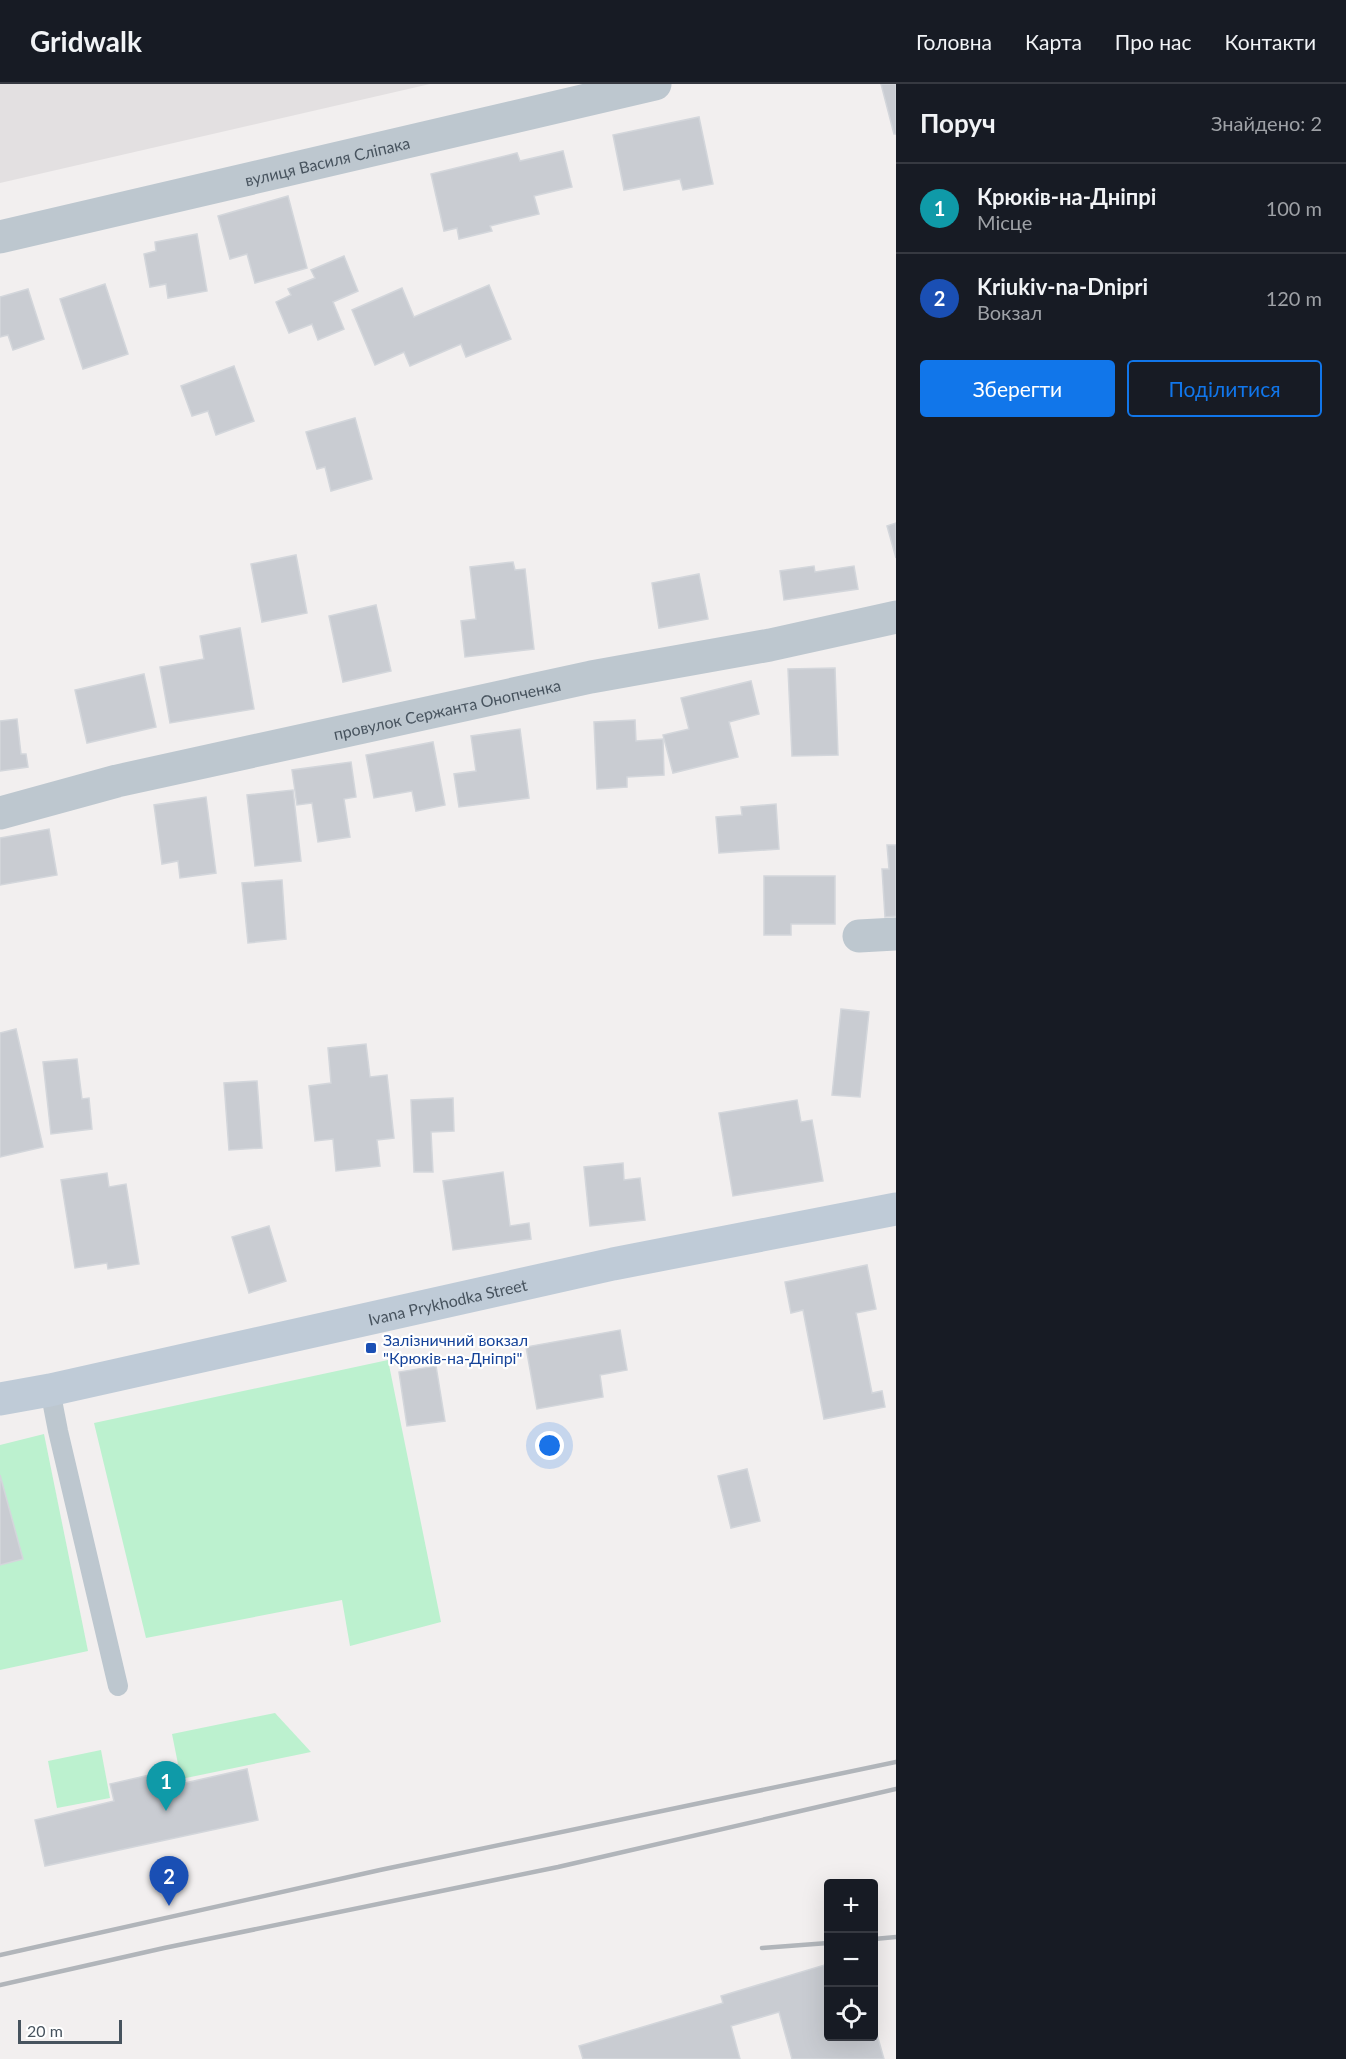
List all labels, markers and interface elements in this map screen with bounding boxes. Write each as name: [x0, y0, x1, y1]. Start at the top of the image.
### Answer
text: Gridwalk: [30, 24, 142, 58]
text: Головна: [916, 29, 992, 54]
text: Карта: [1025, 29, 1082, 54]
text: Про нас: [1115, 29, 1191, 54]
text: Контакти: [1224, 29, 1316, 54]
text: Поруч: [920, 107, 996, 139]
text: Знайдено: 2: [1211, 111, 1322, 135]
street label: вулиця Василя Сліпака: [243, 132, 412, 189]
text: Крюків-на-Дніпрі: [977, 183, 1156, 210]
text: 1: [934, 196, 945, 220]
text: 100 m: [1266, 196, 1322, 220]
text: Місце: [977, 210, 1032, 234]
text: Kriukiv-na-Dnipri: [977, 273, 1148, 300]
text: 2: [934, 286, 945, 310]
text: 120 m: [1266, 286, 1322, 310]
text: Вокзал: [977, 300, 1042, 324]
button: Зберегти: [920, 360, 1115, 417]
button: Поділитися: [1127, 360, 1322, 417]
street label: провулок Сержанта Онопченка: [331, 674, 562, 743]
street label: Ivana Prykhodka Street: [366, 1274, 529, 1328]
place label: Залізничний вокзал "Крюкiв-на-Днiпрi": [383, 1330, 528, 1367]
marker: Залізничний вокзал "Крюкiв-на-Днiпрi": [364, 1341, 378, 1355]
your location: [535, 1431, 564, 1460]
pin: 1: [146, 1762, 186, 1811]
pin: 2: [150, 1856, 188, 1906]
map controls: [824, 1879, 878, 2041]
button: +: [824, 1879, 878, 1933]
button: −: [824, 1933, 878, 1987]
button: locate: [824, 1987, 878, 2041]
scale bar: [18, 2017, 122, 2044]
text: 20 m: [27, 2021, 63, 2040]

